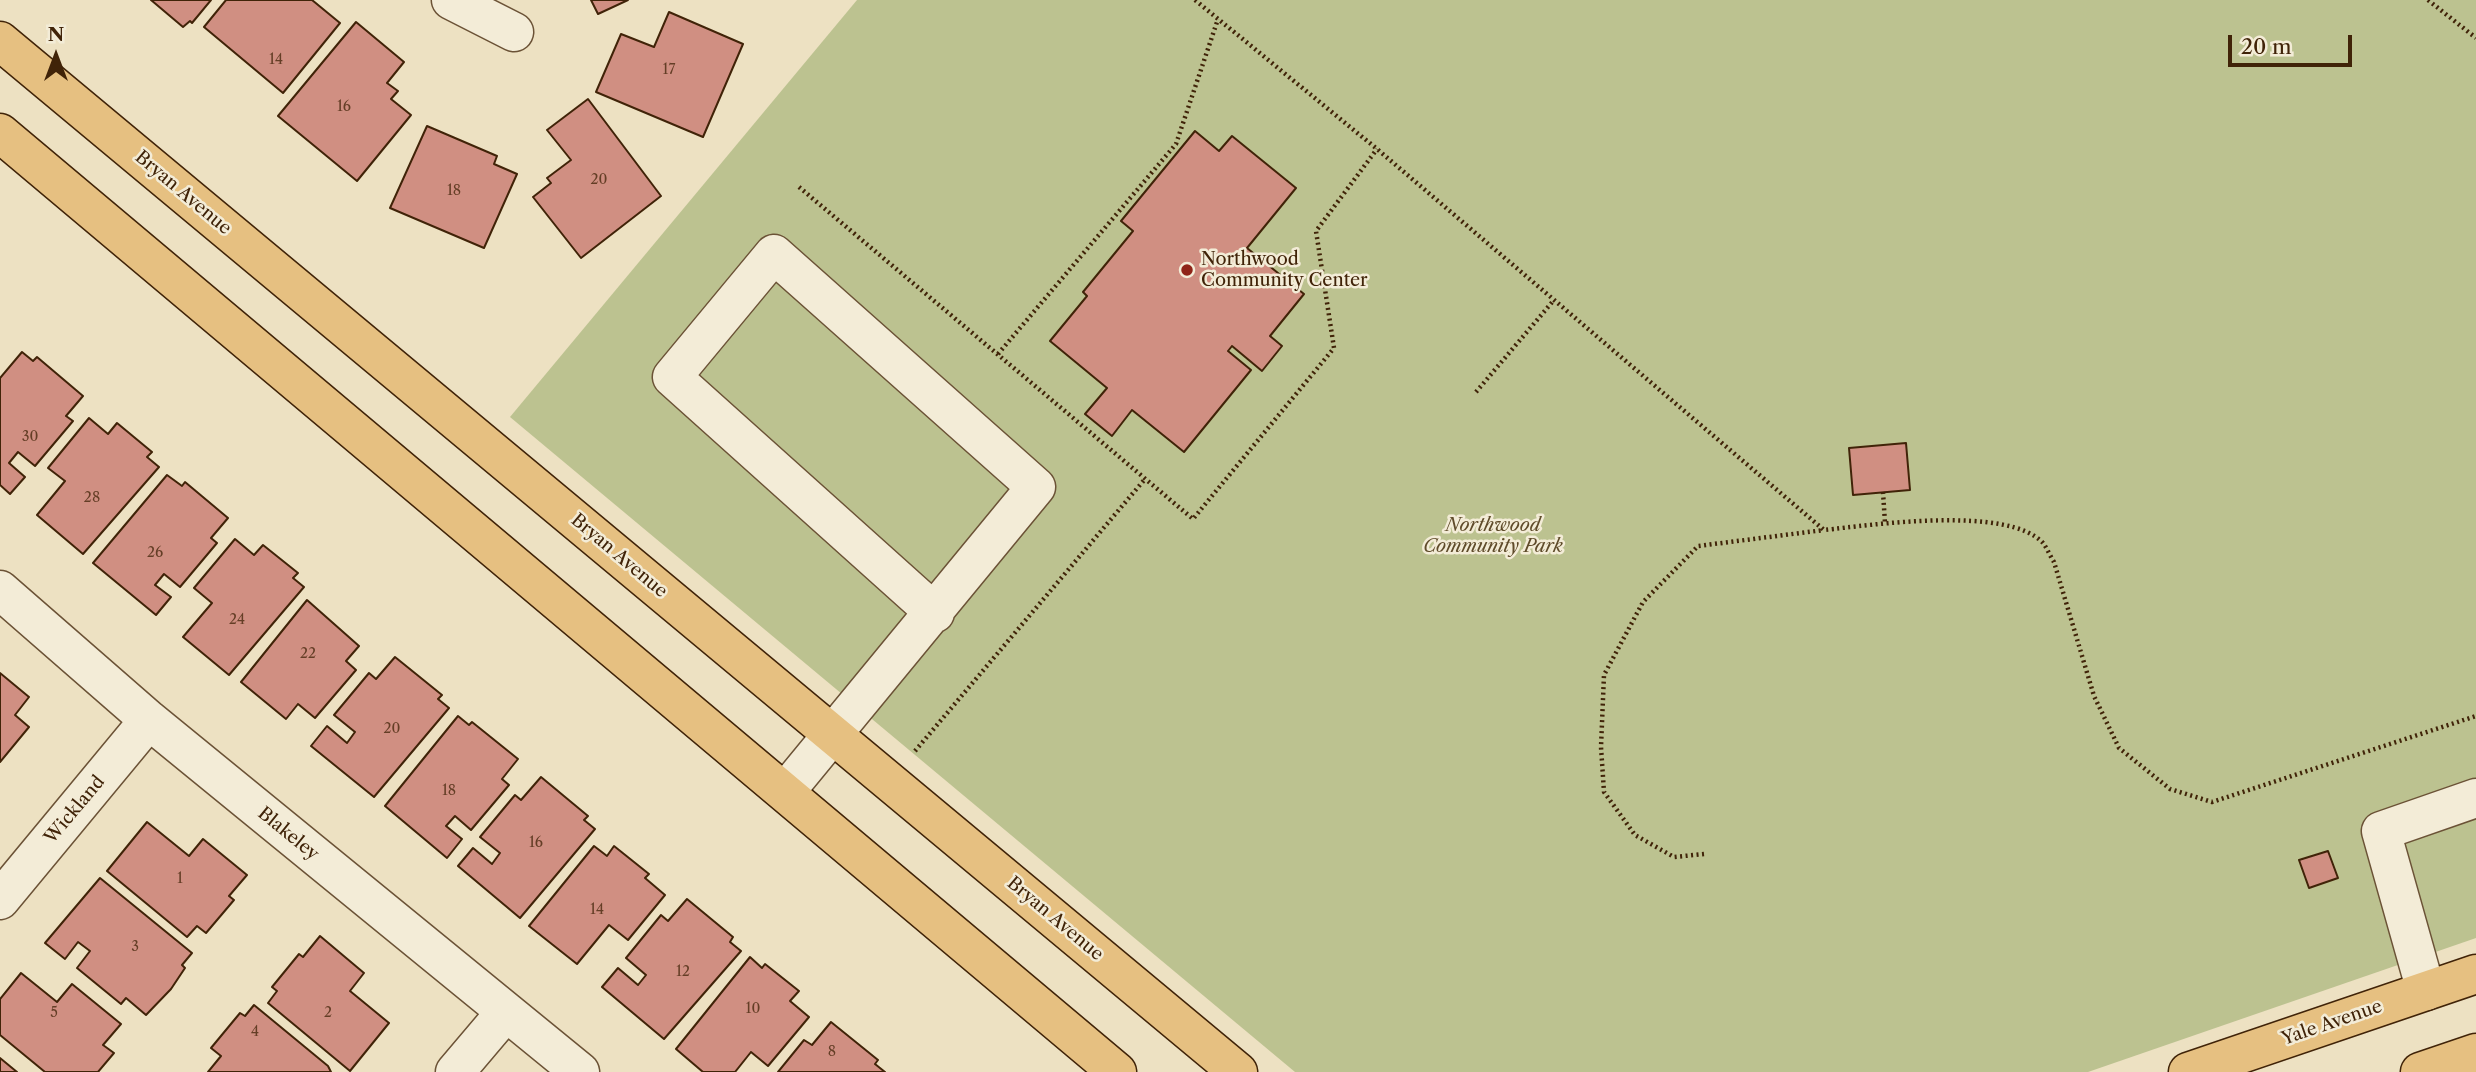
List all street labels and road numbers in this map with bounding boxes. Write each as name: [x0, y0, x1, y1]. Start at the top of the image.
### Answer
street label: Bryan Avenue: [130, 146, 236, 240]
street label: Bryan Avenue: [566, 509, 672, 603]
street label: Wickland: [40, 772, 110, 848]
street label: Blakeley: [253, 803, 323, 865]
street label: Bryan Avenue: [1002, 872, 1108, 966]
street label: Yale Avenue: [2279, 996, 2385, 1050]

